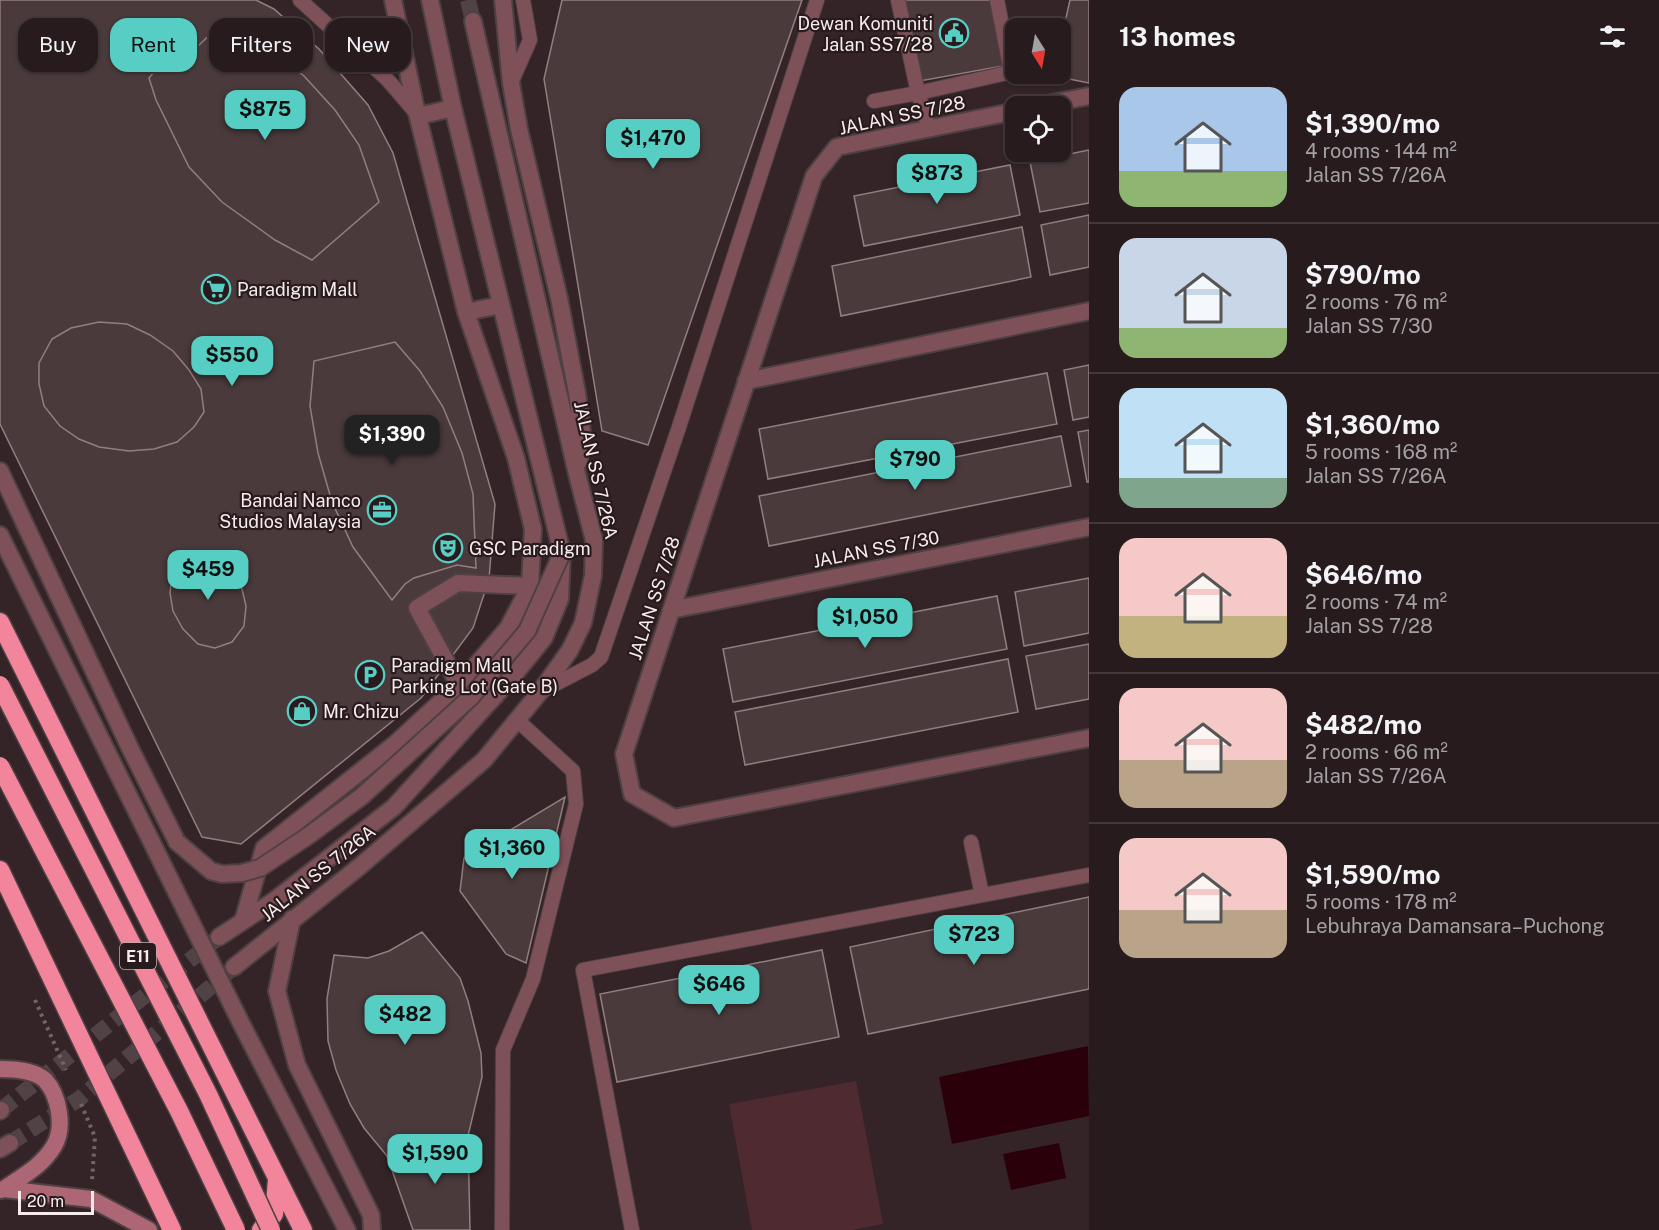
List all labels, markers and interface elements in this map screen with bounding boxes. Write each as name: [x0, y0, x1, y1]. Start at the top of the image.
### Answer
place label: Dewan Komuniti Jalan SS7/28: [798, 13, 933, 55]
public building icon: Dewan Komuniti Jalan SS7/28: [938, 17, 970, 49]
chip: Buy: [18, 18, 98, 72]
chip: Rent: [110, 18, 197, 72]
chip: Filters: [209, 18, 313, 72]
chip: New: [325, 18, 411, 72]
north arrow: [1005, 18, 1071, 84]
map controls: [1005, 18, 1071, 162]
icon: filters: [1596, 20, 1629, 53]
text: 13 homes: [1119, 21, 1236, 52]
pin: $875: [229, 90, 301, 141]
street label: JALAN SS 7/28: [837, 91, 967, 139]
button: locate: [1005, 96, 1071, 162]
text: $875: [239, 97, 291, 121]
text: $1,390/mo: [1305, 108, 1440, 139]
icon: home: [1167, 111, 1239, 183]
pin: $1,470: [604, 119, 702, 170]
text: $1,470: [620, 126, 686, 150]
text: 4 rooms · 144 m²: [1305, 139, 1457, 163]
pin: $873: [901, 154, 973, 205]
text: $873: [911, 161, 963, 185]
text: Jalan SS 7/26A: [1305, 163, 1447, 187]
text: $790/mo: [1305, 259, 1421, 290]
icon: home: [1167, 262, 1239, 334]
supermarket icon: Paradigm Mall: [200, 273, 232, 305]
place label: Paradigm Mall: [237, 279, 358, 300]
text: 2 rooms · 76 m²: [1305, 290, 1447, 314]
text: Jalan SS 7/30: [1305, 314, 1433, 338]
pin: $550: [196, 336, 268, 387]
text: $550: [205, 343, 259, 367]
street label: JALAN SS 7/26A: [570, 399, 622, 541]
text: $1,360/mo: [1305, 409, 1440, 440]
icon: home: [1167, 412, 1239, 484]
pin: $1,390: [343, 415, 441, 466]
text: $1,390: [359, 422, 425, 446]
pin: $790: [879, 440, 951, 491]
text: 5 rooms · 168 m²: [1305, 440, 1457, 464]
text: $790: [889, 447, 941, 471]
text: Jalan SS 7/26A: [1305, 464, 1447, 488]
place label: Bandai Namco Studios Malaysia: [219, 490, 361, 532]
office icon: Bandai Namco Studios Malaysia: [366, 494, 398, 526]
street label: JALAN SS 7/30: [811, 526, 941, 572]
theatre icon: GSC Paradigm: [432, 532, 464, 564]
street label: JALAN SS 7/28: [624, 534, 684, 662]
place label: GSC Paradigm: [469, 538, 591, 559]
pin: $459: [172, 550, 244, 601]
text: $459: [181, 557, 235, 581]
text: $646/mo: [1305, 559, 1422, 590]
icon: home: [1167, 562, 1239, 634]
text: 2 rooms · 74 m²: [1305, 590, 1447, 614]
pin: $1,050: [816, 598, 914, 649]
text: $1,050: [832, 605, 899, 629]
text: Jalan SS 7/28: [1305, 614, 1433, 638]
place label: Paradigm Mall Parking Lot (Gate B): [391, 655, 558, 697]
parking icon: Paradigm Mall Parking Lot (Gate B): [354, 659, 386, 691]
shop icon: Mr. Chizu: [286, 695, 318, 727]
place label: Mr. Chizu: [323, 701, 399, 722]
text: $482/mo: [1305, 709, 1422, 740]
icon: home: [1167, 712, 1239, 784]
text: 2 rooms · 66 m²: [1305, 740, 1448, 764]
text: Jalan SS 7/26A: [1305, 764, 1447, 788]
street label: JALAN SS 7/26A: [257, 820, 380, 926]
pin: $1,360: [463, 829, 561, 880]
text: $1,360: [479, 836, 546, 860]
text: $1,590/mo: [1305, 859, 1441, 890]
icon: home: [1167, 862, 1239, 934]
text: 5 rooms · 178 m²: [1305, 890, 1457, 914]
text: Lebuhraya Damansara–Puchong: [1305, 914, 1605, 938]
pin: $723: [938, 915, 1010, 966]
text: $723: [948, 922, 1000, 946]
road number: E11: [120, 943, 156, 969]
pin: $646: [683, 965, 755, 1016]
text: $646: [692, 972, 746, 996]
pin: $482: [369, 995, 441, 1046]
text: $482: [379, 1002, 431, 1026]
pin: $1,590: [386, 1134, 484, 1185]
text: $1,590: [401, 1141, 469, 1165]
scale bar: [18, 1188, 94, 1216]
text: 20 m: [27, 1192, 64, 1211]

